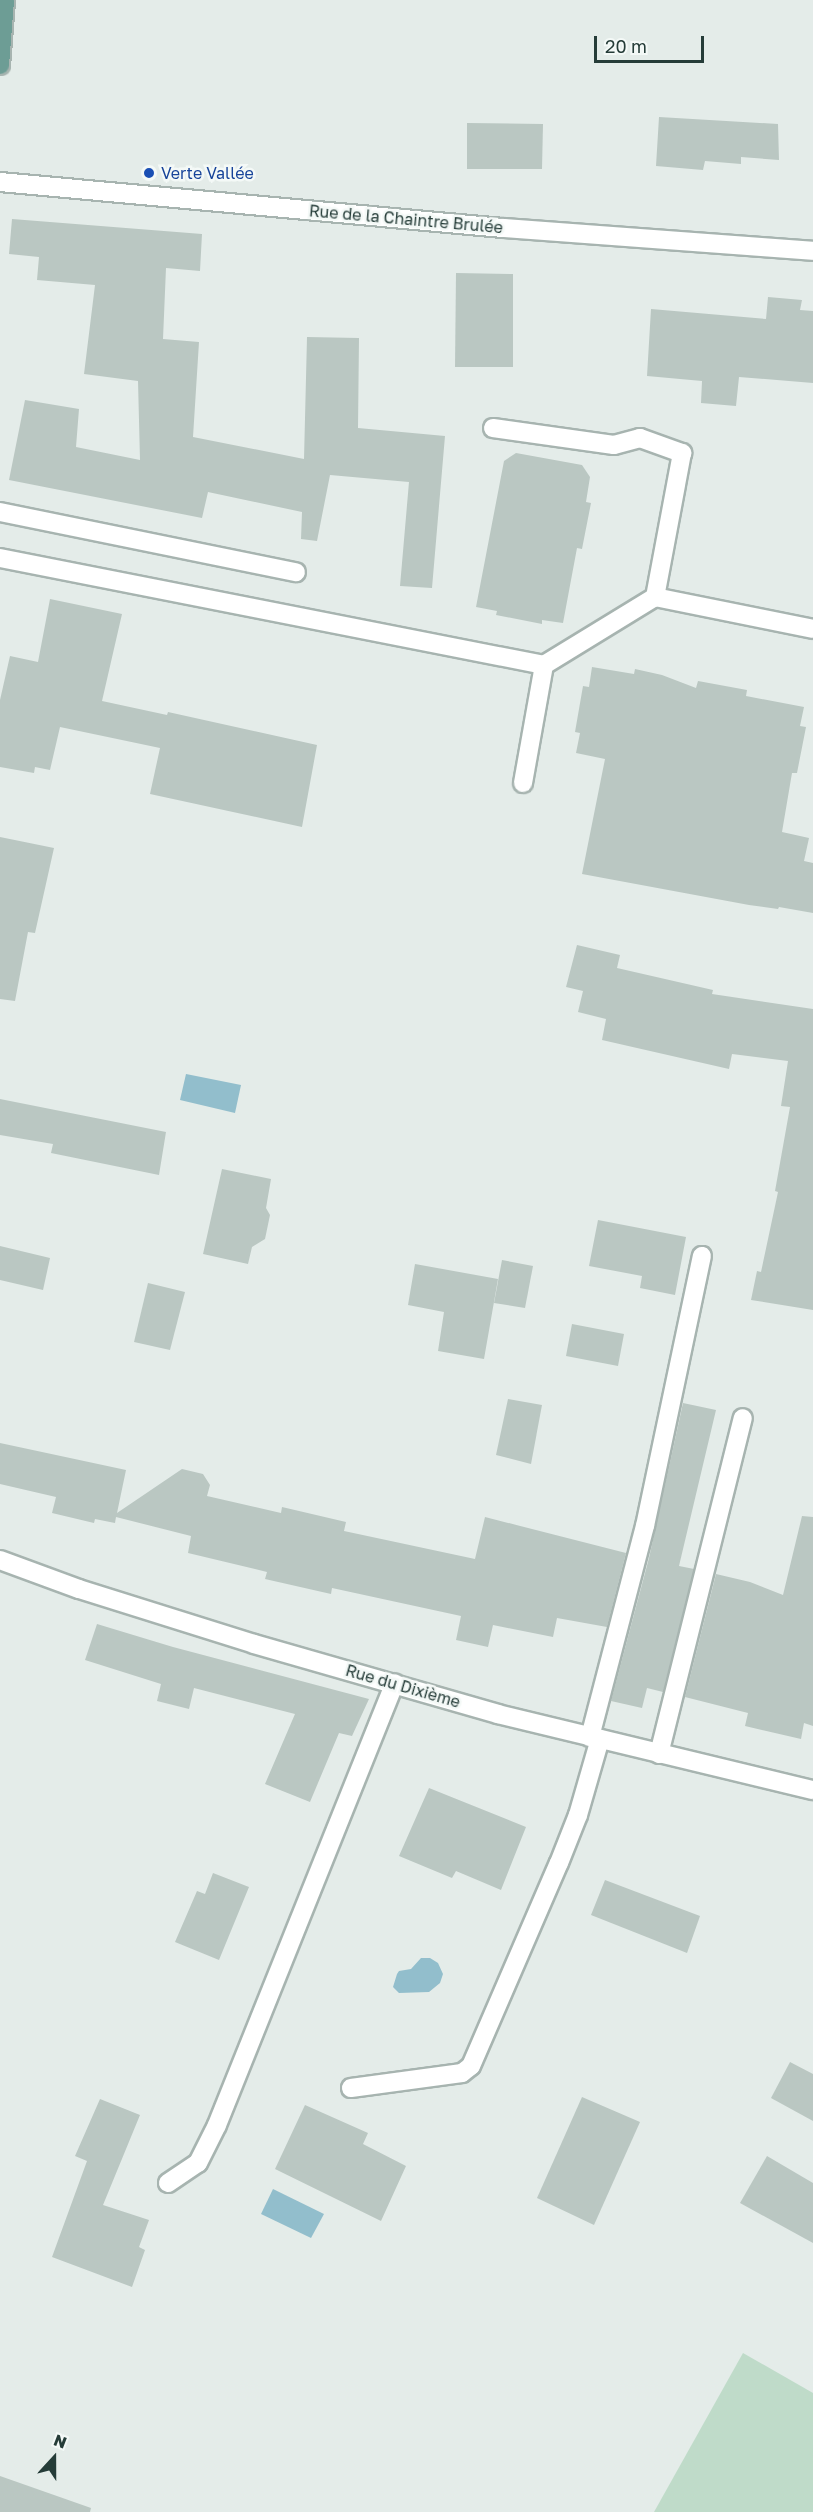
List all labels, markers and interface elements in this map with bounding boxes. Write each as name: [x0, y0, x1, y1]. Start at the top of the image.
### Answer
scale bar: [597, 24, 706, 62]
text: 20 m: [605, 35, 647, 57]
place label: Verte Vallée: [161, 163, 254, 183]
marker: Verte Vallée: [142, 166, 156, 180]
street label: Rue de la Chaintre Brulée: [308, 201, 504, 237]
street label: Rue du Dixième: [343, 1660, 463, 1712]
north arrow: [24, 2428, 84, 2488]
text: N: [51, 2430, 70, 2453]

